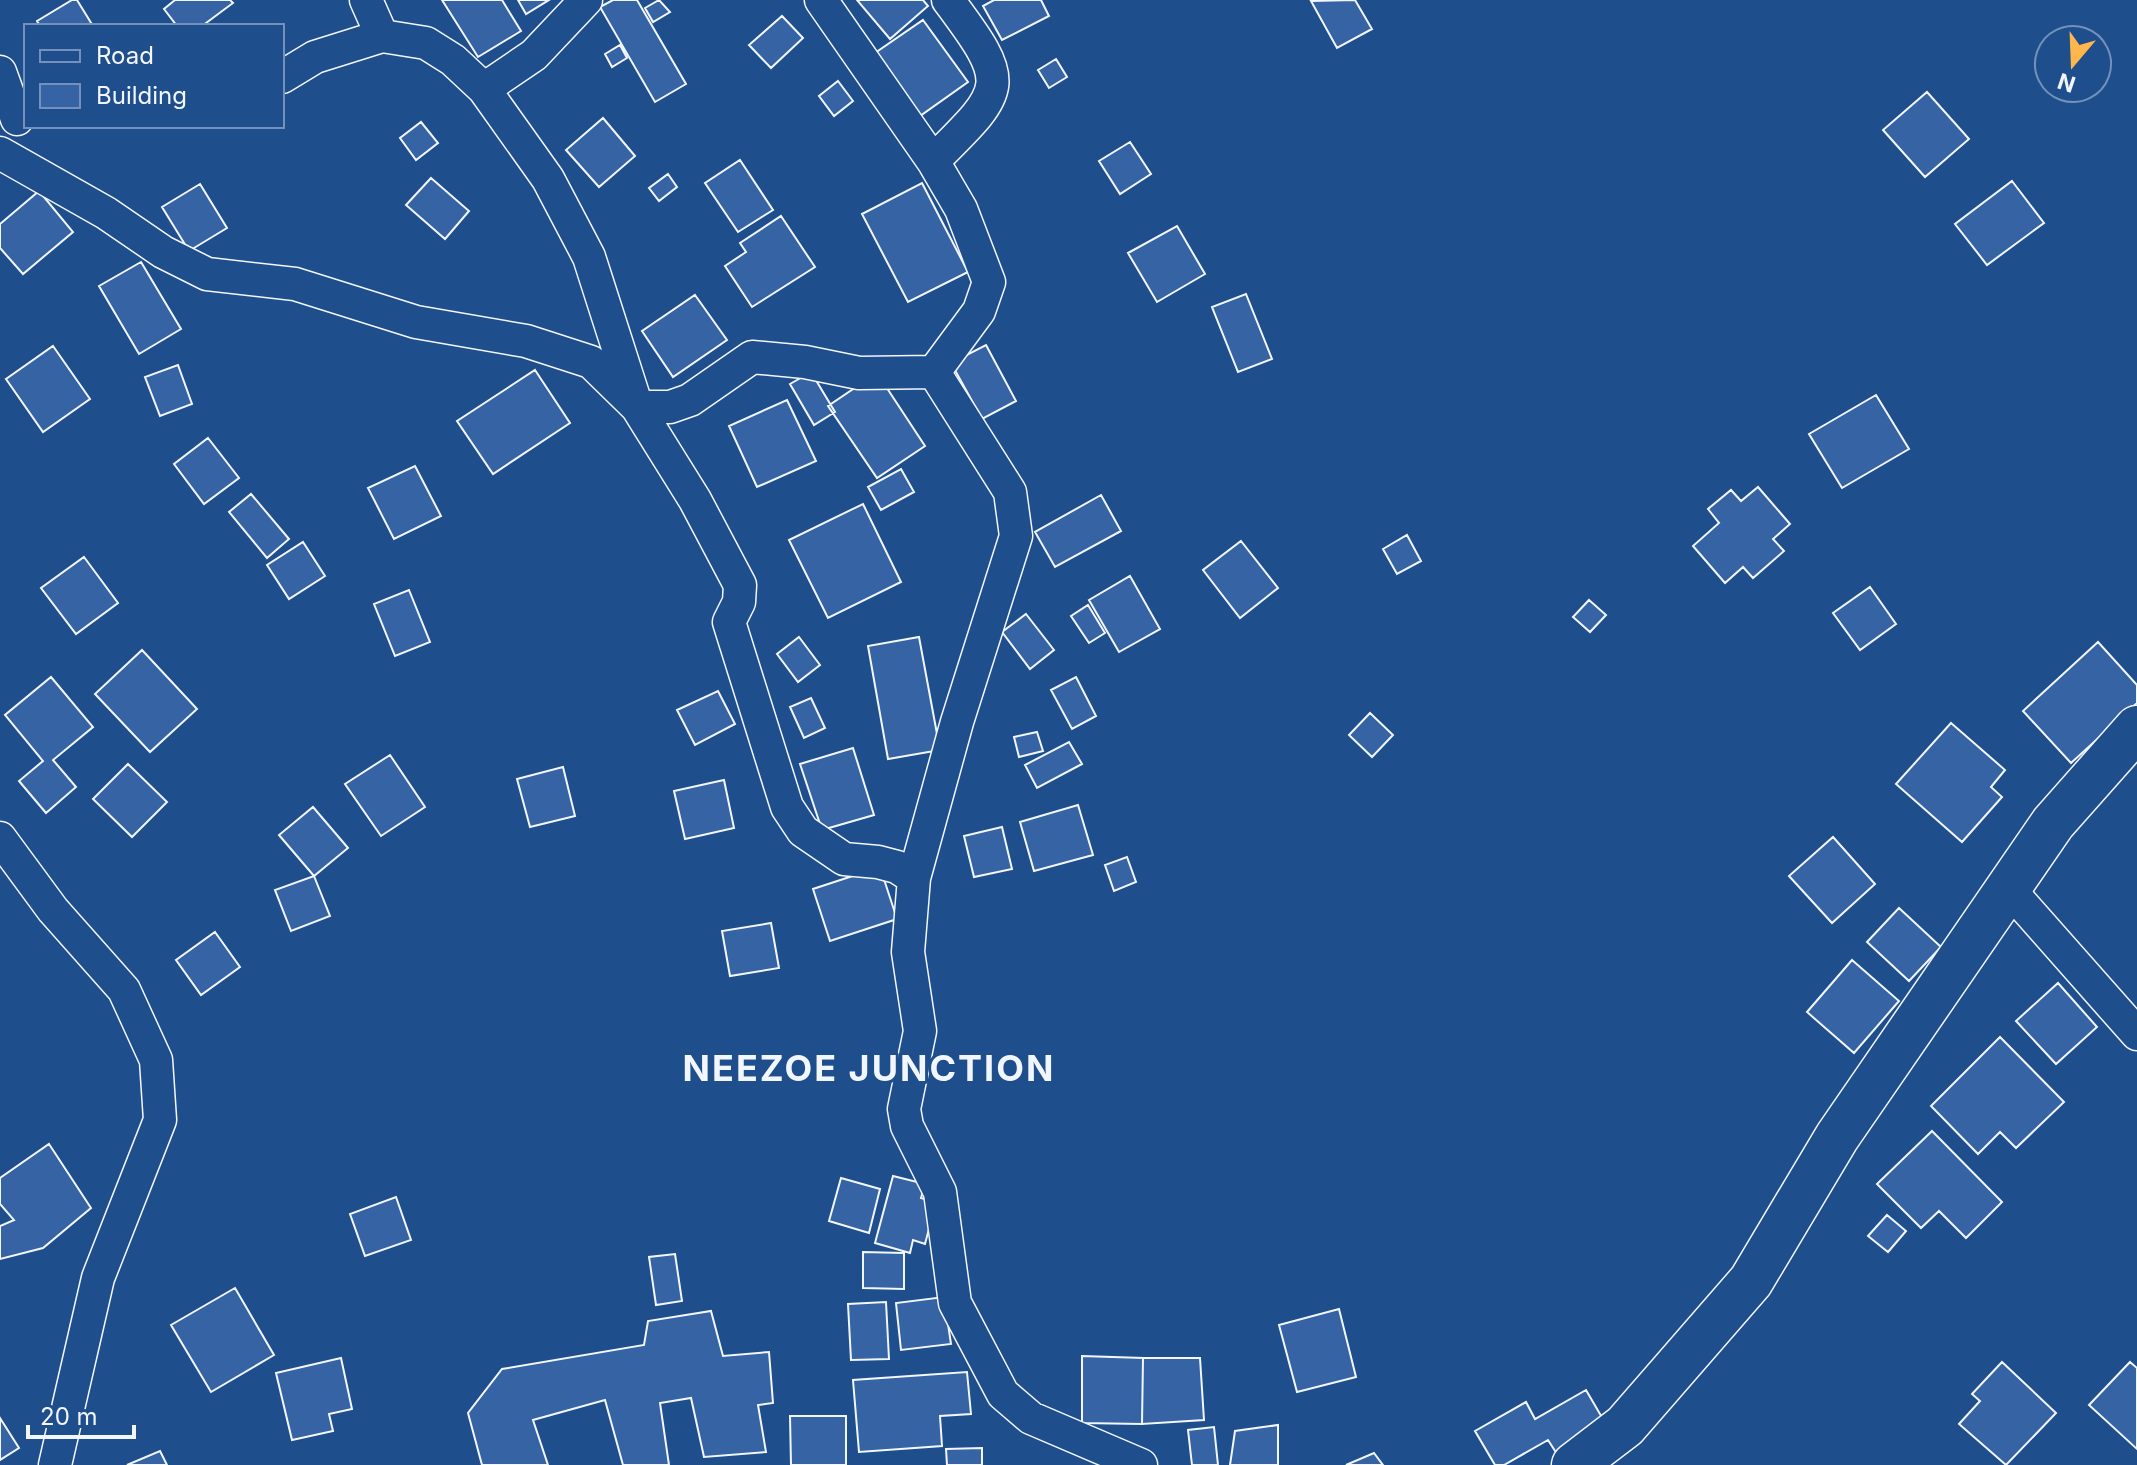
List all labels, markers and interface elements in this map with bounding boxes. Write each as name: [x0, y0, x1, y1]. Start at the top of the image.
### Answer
legend: [24, 24, 284, 128]
north arrow: [2033, 24, 2113, 104]
text: Road: [96, 41, 154, 70]
text: N: [2054, 68, 2079, 98]
text: Building: [96, 81, 187, 110]
district label: NEEZOE JUNCTION: [683, 1046, 1055, 1090]
scale bar: [28, 1389, 134, 1439]
text: 20 m: [40, 1402, 98, 1431]

